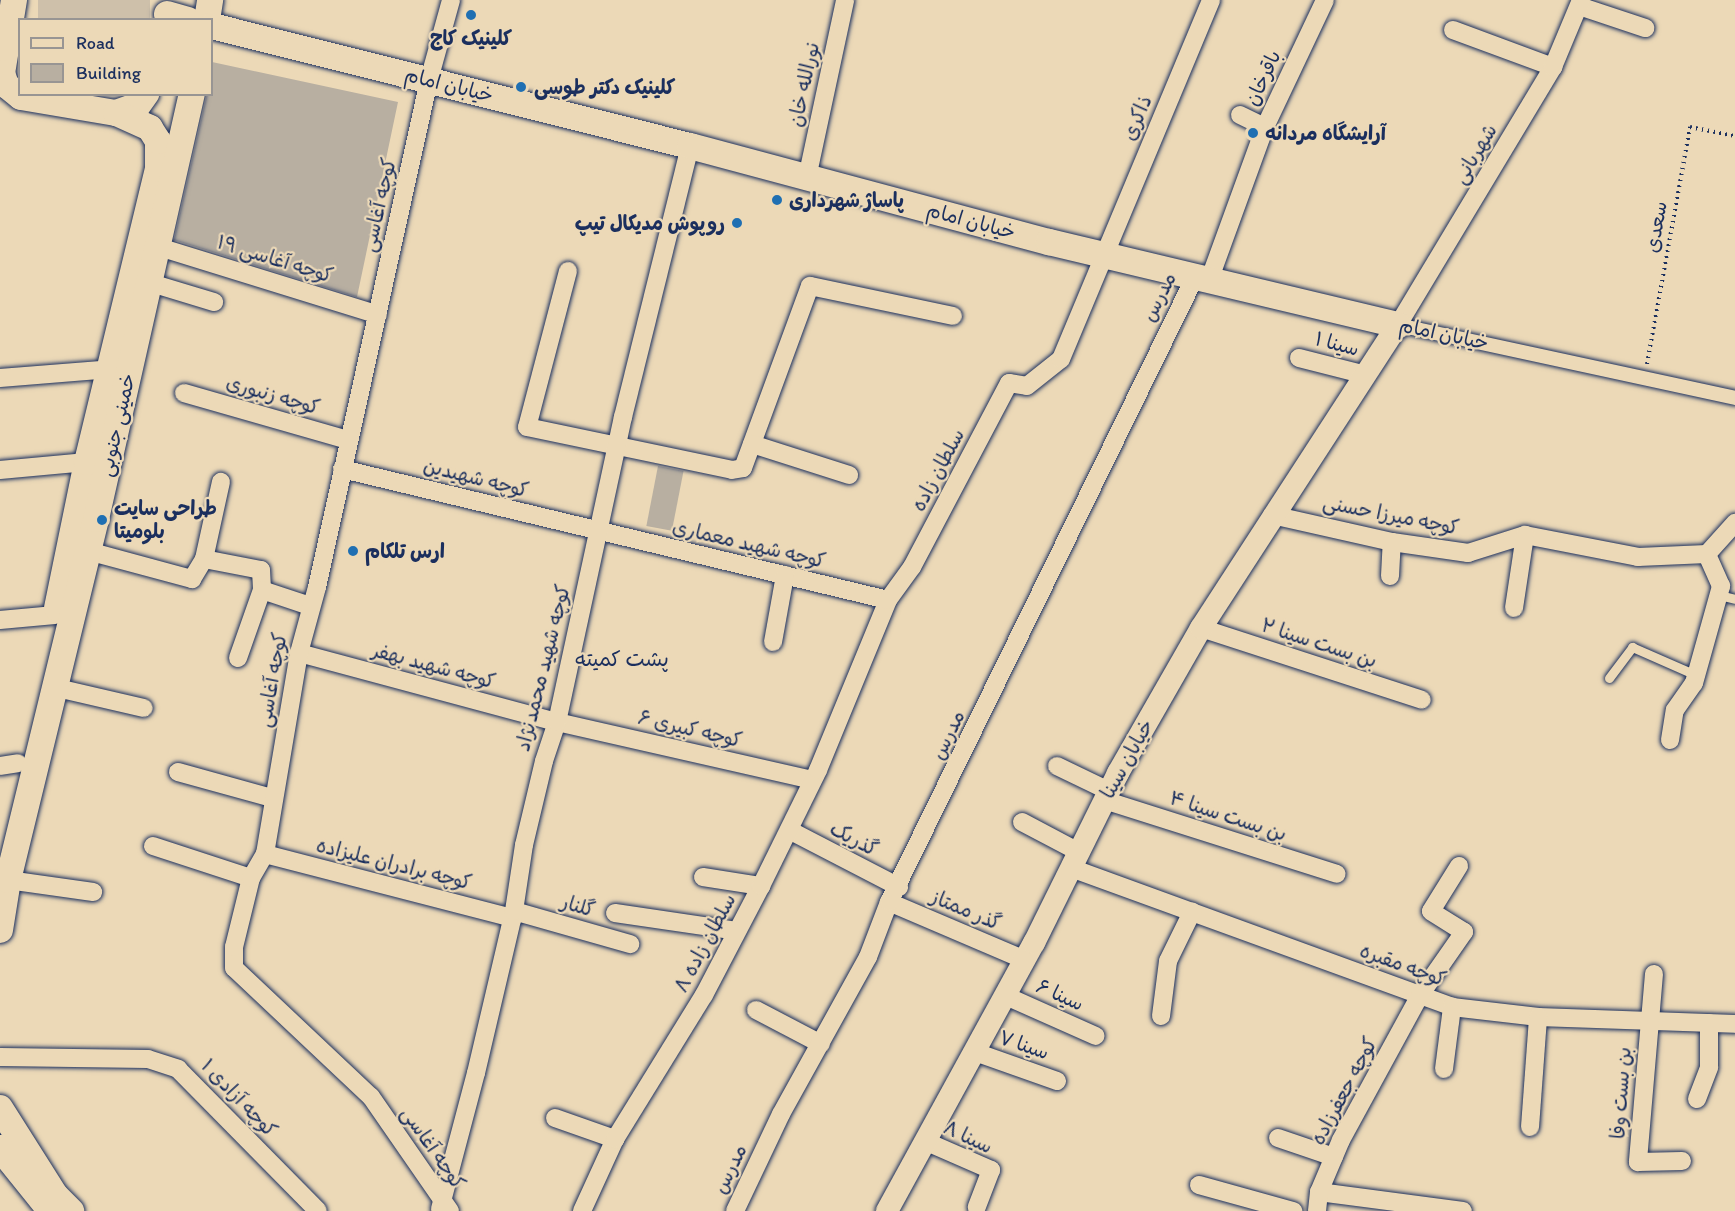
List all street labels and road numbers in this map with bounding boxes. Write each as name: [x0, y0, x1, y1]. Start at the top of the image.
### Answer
street label: نورالله خان: [783, 39, 825, 129]
street label: باقرخان: [1240, 46, 1286, 110]
street label: خیابان امام: [402, 62, 496, 108]
street label: ذاکری: [1117, 92, 1157, 144]
street label: شهربانی: [1448, 120, 1502, 188]
street label: کوچه آغاسی: [357, 156, 401, 254]
street label: خیابان امام: [924, 198, 1018, 244]
street label: سعدی: [1640, 199, 1672, 255]
street label: کوچه آغاسی ۱۹: [214, 230, 336, 288]
street label: مدرس: [1137, 268, 1181, 326]
street label: خیابان امام: [1397, 313, 1491, 355]
street label: سینا ۱: [1312, 327, 1362, 361]
street label: کوچه زنبوری: [223, 370, 323, 420]
street label: خمینی جنوبی: [93, 371, 141, 479]
street label: سلطان زاده: [906, 425, 970, 515]
street label: کوچه شهیدین: [421, 453, 531, 503]
street label: کوچه میرزا حسنی: [1321, 490, 1461, 540]
street label: کوچه شهید معماری: [670, 515, 828, 573]
street label: کوچه شهید محمدنژاد: [511, 582, 575, 754]
street label: بن بست سینا ۲: [1258, 613, 1380, 673]
street label: کوچه آغاسی: [252, 631, 292, 729]
street label: کوچه شهید بهفر: [370, 638, 498, 694]
street label: کوچه کبیری ۶: [636, 705, 744, 753]
street label: مدرس: [926, 706, 970, 764]
street label: خیابان سینا: [1095, 715, 1159, 803]
street label: بن بست سینا ۴: [1166, 786, 1290, 846]
street label: گذریک: [826, 816, 882, 862]
street label: کوچه برادران علیزاده: [314, 833, 474, 895]
street label: گذر ممتاز: [927, 884, 1005, 936]
street label: سلطان زاده ۸: [669, 889, 741, 997]
street label: گلنار: [558, 890, 598, 922]
street label: کوچه مقبره: [1357, 938, 1449, 992]
street label: سینا ۶: [1032, 974, 1088, 1016]
street label: سینا ۷: [996, 1025, 1052, 1065]
street label: کوچه جعفرزاده: [1306, 1033, 1382, 1149]
street label: بن بست وفا: [1606, 1046, 1636, 1140]
street label: کوچه آزادی ۱: [196, 1054, 282, 1142]
street label: کوچه آغاسی: [396, 1102, 470, 1194]
street label: سینا ۸: [940, 1115, 996, 1159]
street label: مدرس: [708, 1140, 752, 1198]

